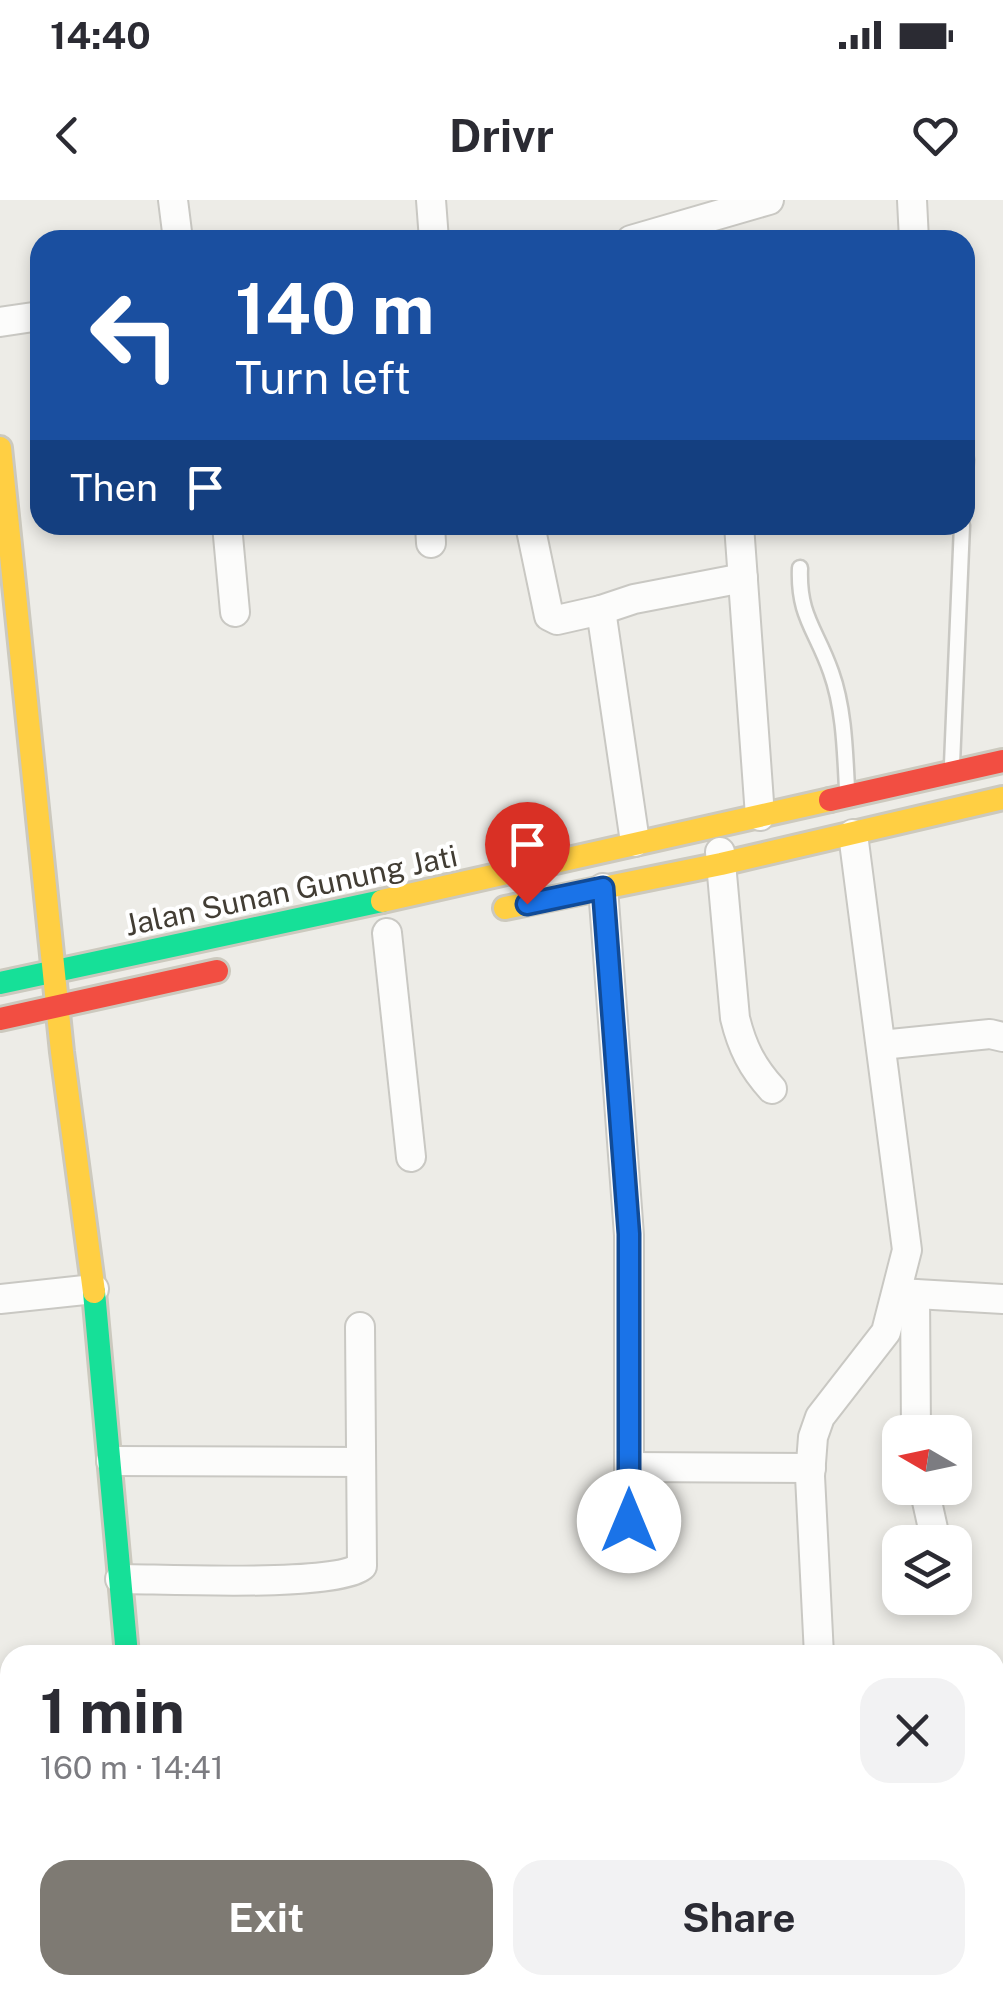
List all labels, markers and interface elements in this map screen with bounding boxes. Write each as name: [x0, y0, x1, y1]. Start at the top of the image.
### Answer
text: 14:40: [50, 13, 151, 58]
icon: back: [40, 108, 95, 163]
icon: heart: [908, 108, 963, 163]
text: Drivr: [449, 109, 554, 162]
text: 140 m: [235, 267, 434, 350]
icon: left: [70, 270, 200, 400]
text: Turn left: [235, 351, 411, 404]
icon: arrive: [178, 460, 233, 515]
text: Then: [70, 465, 158, 510]
pin: [485, 802, 570, 905]
icon: arrive: [500, 817, 555, 872]
street label: Jalan Sunan Gunung Jati: [121, 837, 461, 943]
north arrow: [882, 1415, 972, 1505]
map controls: [882, 1415, 972, 1615]
position arrow: [577, 1469, 681, 1573]
button: layers: [882, 1525, 972, 1615]
text: 1 min: [40, 1676, 185, 1747]
button: close: [860, 1678, 965, 1783]
text: 160 m · 14:41: [40, 1749, 224, 1786]
button: Exit: [40, 1860, 493, 1975]
button: Share: [513, 1860, 965, 1975]

